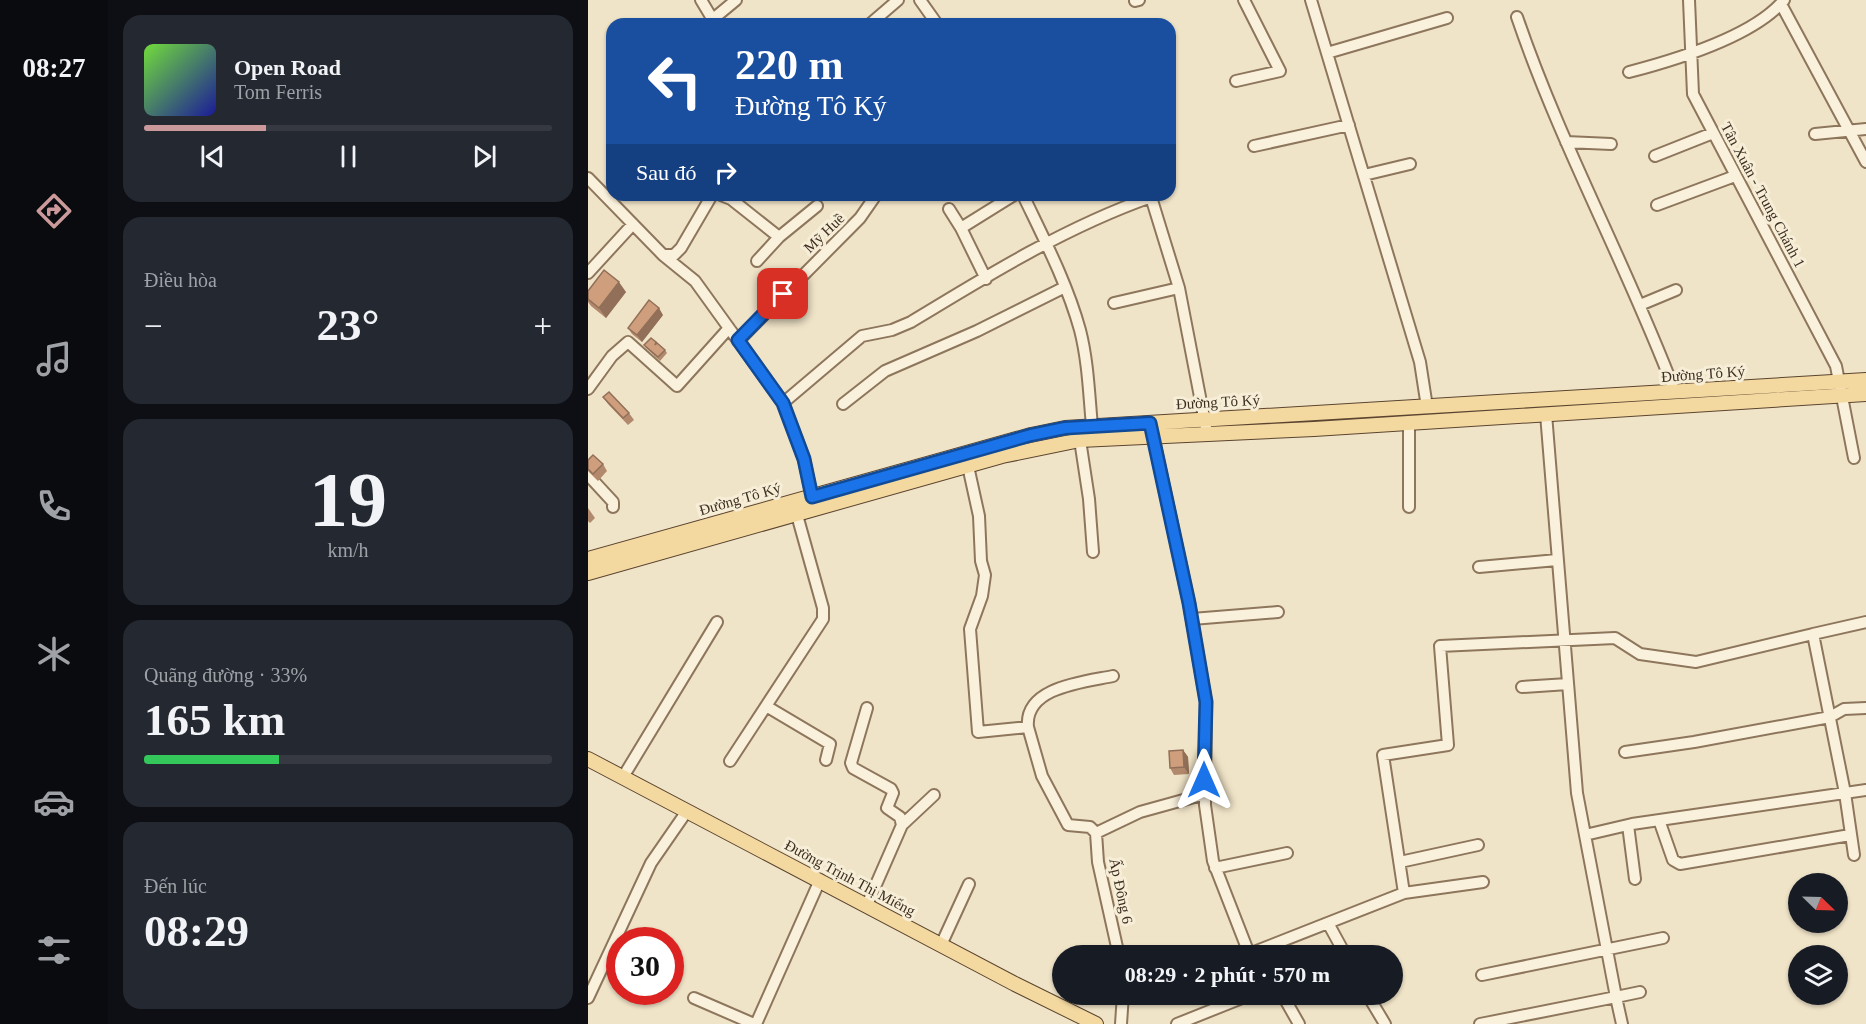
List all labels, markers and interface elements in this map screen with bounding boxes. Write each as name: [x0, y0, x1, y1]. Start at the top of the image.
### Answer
icon: left: [636, 42, 714, 120]
text: 220 m: [735, 42, 844, 88]
text: 08:27: [23, 53, 86, 83]
text: Open Road: [234, 55, 341, 80]
text: Tom Ferris: [234, 81, 322, 103]
text: Đường Tô Ký: [735, 91, 886, 121]
street label: Tân Xuân - Trung Chánh 1: [1718, 120, 1808, 270]
icon: previous: [196, 140, 229, 173]
icon: pause: [332, 140, 365, 173]
icon: next: [468, 140, 501, 173]
icon: right: [709, 156, 742, 189]
text: Sau đó: [636, 160, 697, 185]
icon: directions: [33, 190, 75, 232]
street label: Mỹ Huề: [801, 210, 848, 256]
pin: [757, 268, 808, 319]
text: Điều hòa: [144, 269, 217, 291]
icon: arrive: [766, 277, 799, 310]
text: 23°: [317, 300, 380, 350]
text: −: [144, 308, 163, 344]
text: +: [533, 308, 552, 344]
icon: music: [33, 338, 75, 380]
street label: Đường Tô Ký: [1660, 363, 1746, 385]
street label: Đường Tô Ký: [1176, 392, 1261, 412]
text: 19: [309, 456, 387, 543]
street label: Đường Tô Ký: [697, 480, 783, 518]
icon: phone: [33, 485, 75, 527]
text: km/h: [327, 539, 369, 561]
icon: climate: [33, 633, 75, 675]
text: Quãng đường · 33%: [144, 664, 307, 686]
text: 165 km: [144, 695, 285, 745]
position arrow: [1172, 748, 1236, 812]
icon: car: [33, 781, 75, 823]
street label: Đường Trịnh Thị Miếng: [782, 837, 918, 919]
street label: Ấp Đông 6: [1106, 857, 1136, 926]
north arrow: [1788, 873, 1848, 933]
map controls: [1788, 873, 1848, 1005]
text: Đến lúc: [144, 875, 207, 897]
text: 08:29: [144, 906, 249, 956]
speed limit sign: 30: [606, 927, 684, 1005]
icon: filters: [33, 929, 75, 971]
button: layers: [1788, 945, 1848, 1005]
text: 08:29 · 2 phút · 570 m: [1125, 962, 1330, 987]

